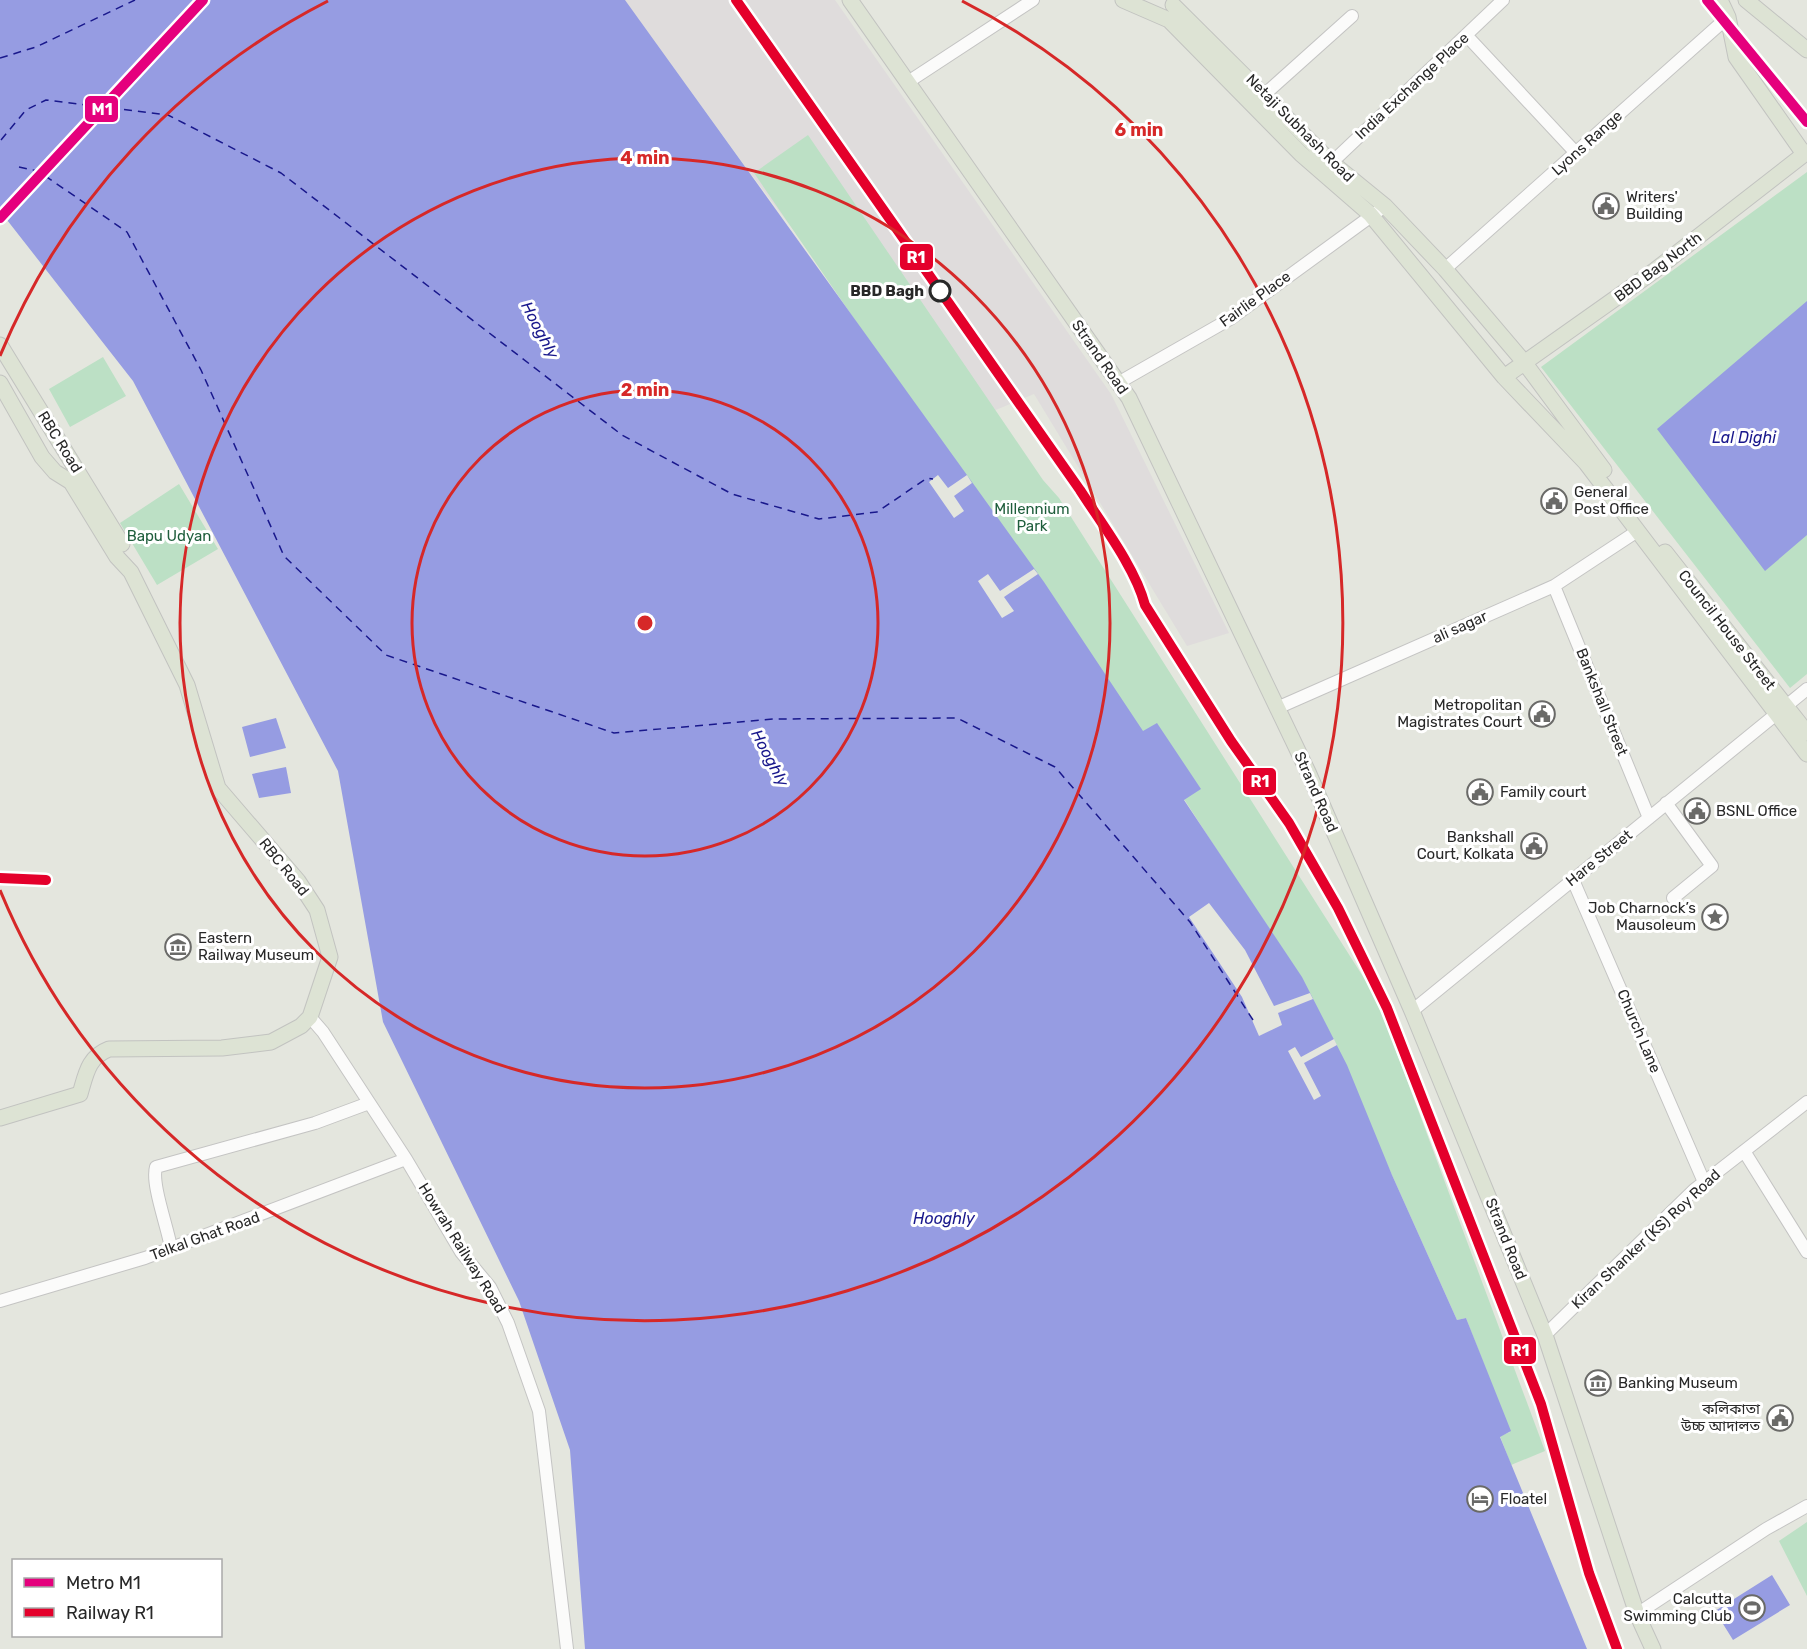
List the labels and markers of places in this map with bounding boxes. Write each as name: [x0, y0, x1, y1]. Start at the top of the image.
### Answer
place label: Writers' Building: [1626, 188, 1683, 223]
public building icon: Writers' Building: [1591, 191, 1621, 221]
marker: BBD Bagh: [929, 280, 951, 302]
place label: BBD Bagh: [850, 282, 924, 300]
place label: General Post Office: [1574, 483, 1649, 518]
public building icon: General Post Office: [1539, 486, 1569, 516]
centre of rings: [635, 613, 655, 633]
place label: Metropolitan Magistrates Court: [1397, 696, 1522, 731]
public building icon: Metropolitan Magistrates Court: [1527, 699, 1557, 729]
public building icon: Family court: [1465, 777, 1495, 807]
place label: Family court: [1500, 783, 1586, 801]
public building icon: BSNL Office: [1682, 796, 1712, 826]
place label: BSNL Office: [1716, 802, 1797, 820]
place label: Bankshall Court, Kolkata: [1417, 828, 1514, 863]
public building icon: Bankshall Court, Kolkata: [1519, 831, 1549, 861]
place label: Job Charnock’s Mausoleum: [1588, 899, 1696, 934]
place icon: Job Charnock’s Mausoleum: [1700, 902, 1730, 932]
place label: Eastern Railway Museum: [198, 929, 314, 964]
museum icon: Eastern Railway Museum: [163, 932, 193, 962]
museum icon: Banking Museum: [1583, 1368, 1613, 1398]
place label: Banking Museum: [1618, 1374, 1738, 1392]
place label: কলিকাতা উচ্চ আদালত: [1680, 1400, 1761, 1435]
public building icon: কলিকাতা উচ্চ আদালত: [1765, 1403, 1795, 1433]
hotel icon: Floatel: [1465, 1484, 1495, 1514]
place label: Floatel: [1500, 1490, 1547, 1508]
place label: Calcutta Swimming Club: [1623, 1590, 1732, 1625]
sports icon: Calcutta Swimming Club: [1737, 1593, 1767, 1623]

